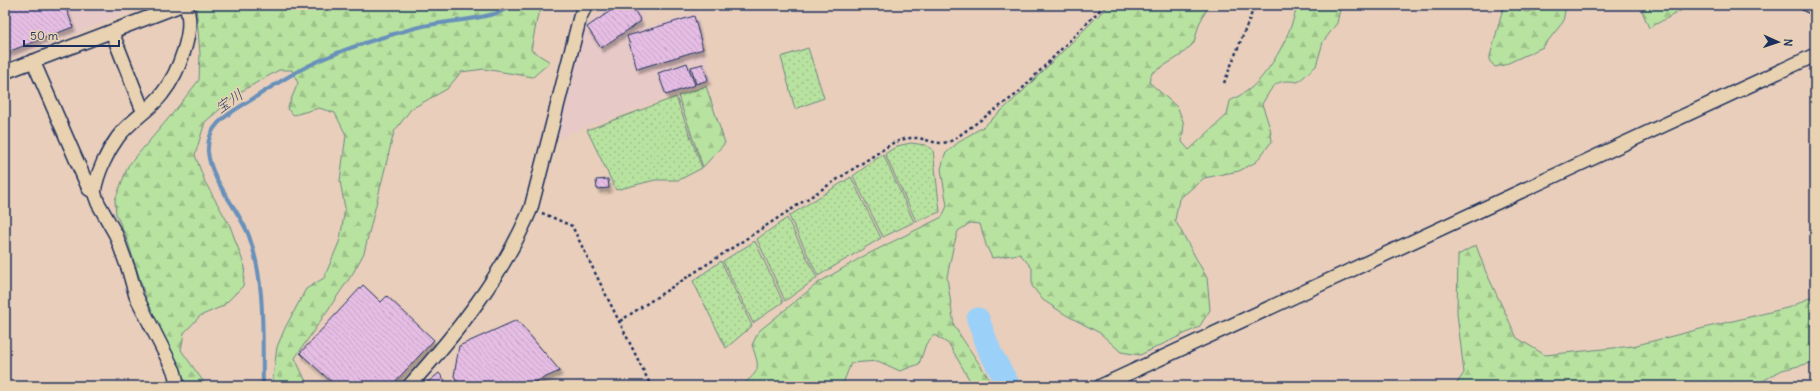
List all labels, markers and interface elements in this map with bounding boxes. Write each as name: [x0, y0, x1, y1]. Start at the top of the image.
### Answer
scale bar: [24, 22, 119, 48]
north arrow: [1758, 22, 1798, 62]
text: 50 m: [30, 28, 59, 43]
text: N: [1781, 38, 1795, 47]
water label: 宝川: [211, 85, 247, 117]

